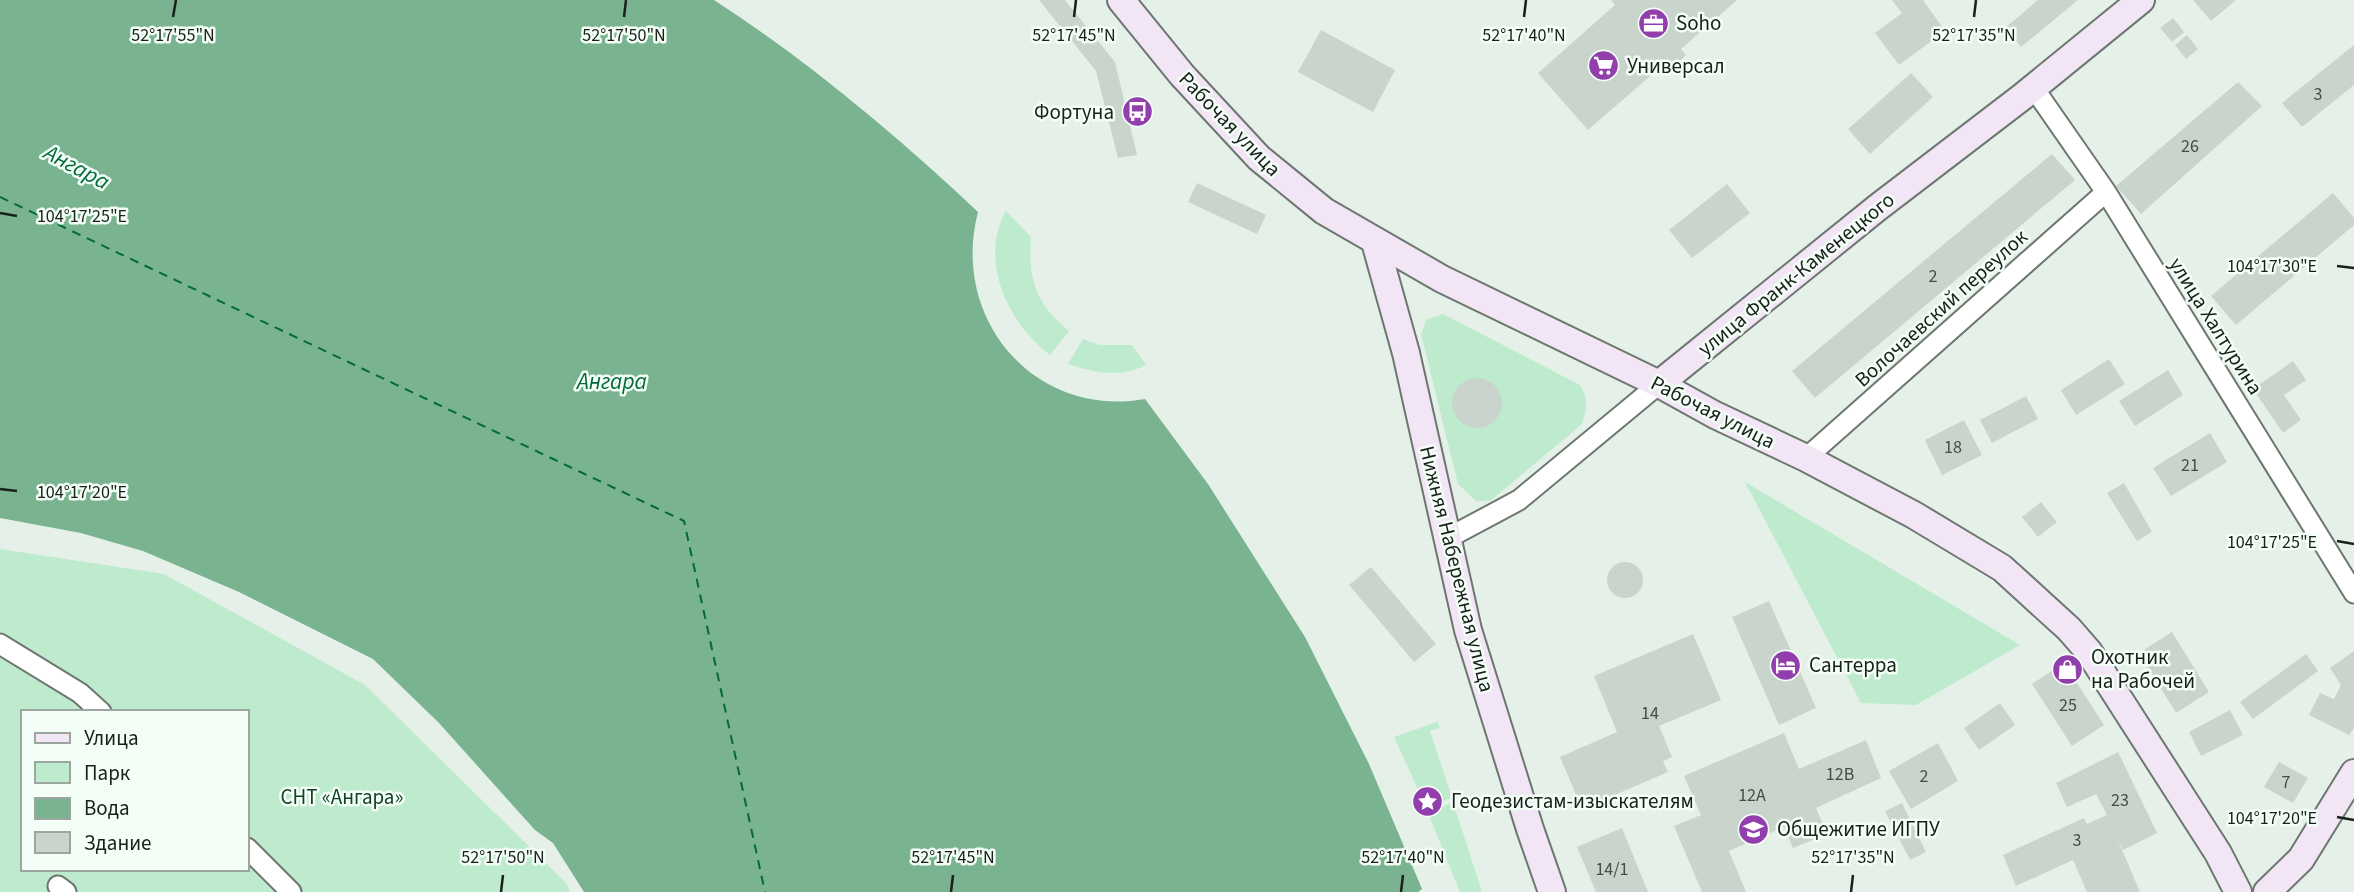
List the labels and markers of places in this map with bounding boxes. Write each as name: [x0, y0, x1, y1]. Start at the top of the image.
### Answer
office icon: Soho: [1636, 6, 1670, 40]
place label: Soho: [1676, 8, 1721, 38]
supermarket icon: Универсал: [1587, 49, 1621, 83]
place label: Универсал: [1627, 51, 1725, 81]
bus stop icon: Фортуна: [1120, 95, 1154, 129]
place label: Фортуна: [1034, 97, 1114, 127]
place label: Охотник на Рабочей: [2091, 642, 2195, 696]
hotel icon: Сантерра: [1769, 648, 1803, 682]
place label: Сантерра: [1809, 650, 1897, 680]
shop icon: Охотник на Рабочей: [2051, 652, 2085, 686]
place icon: Геодезистам-изыскателям: [1411, 784, 1445, 818]
place label: Геодезистам-изыскателям: [1451, 786, 1694, 816]
school or university icon: Общежитие ИГПУ: [1737, 812, 1771, 846]
place label: Общежитие ИГПУ: [1777, 814, 1940, 844]

